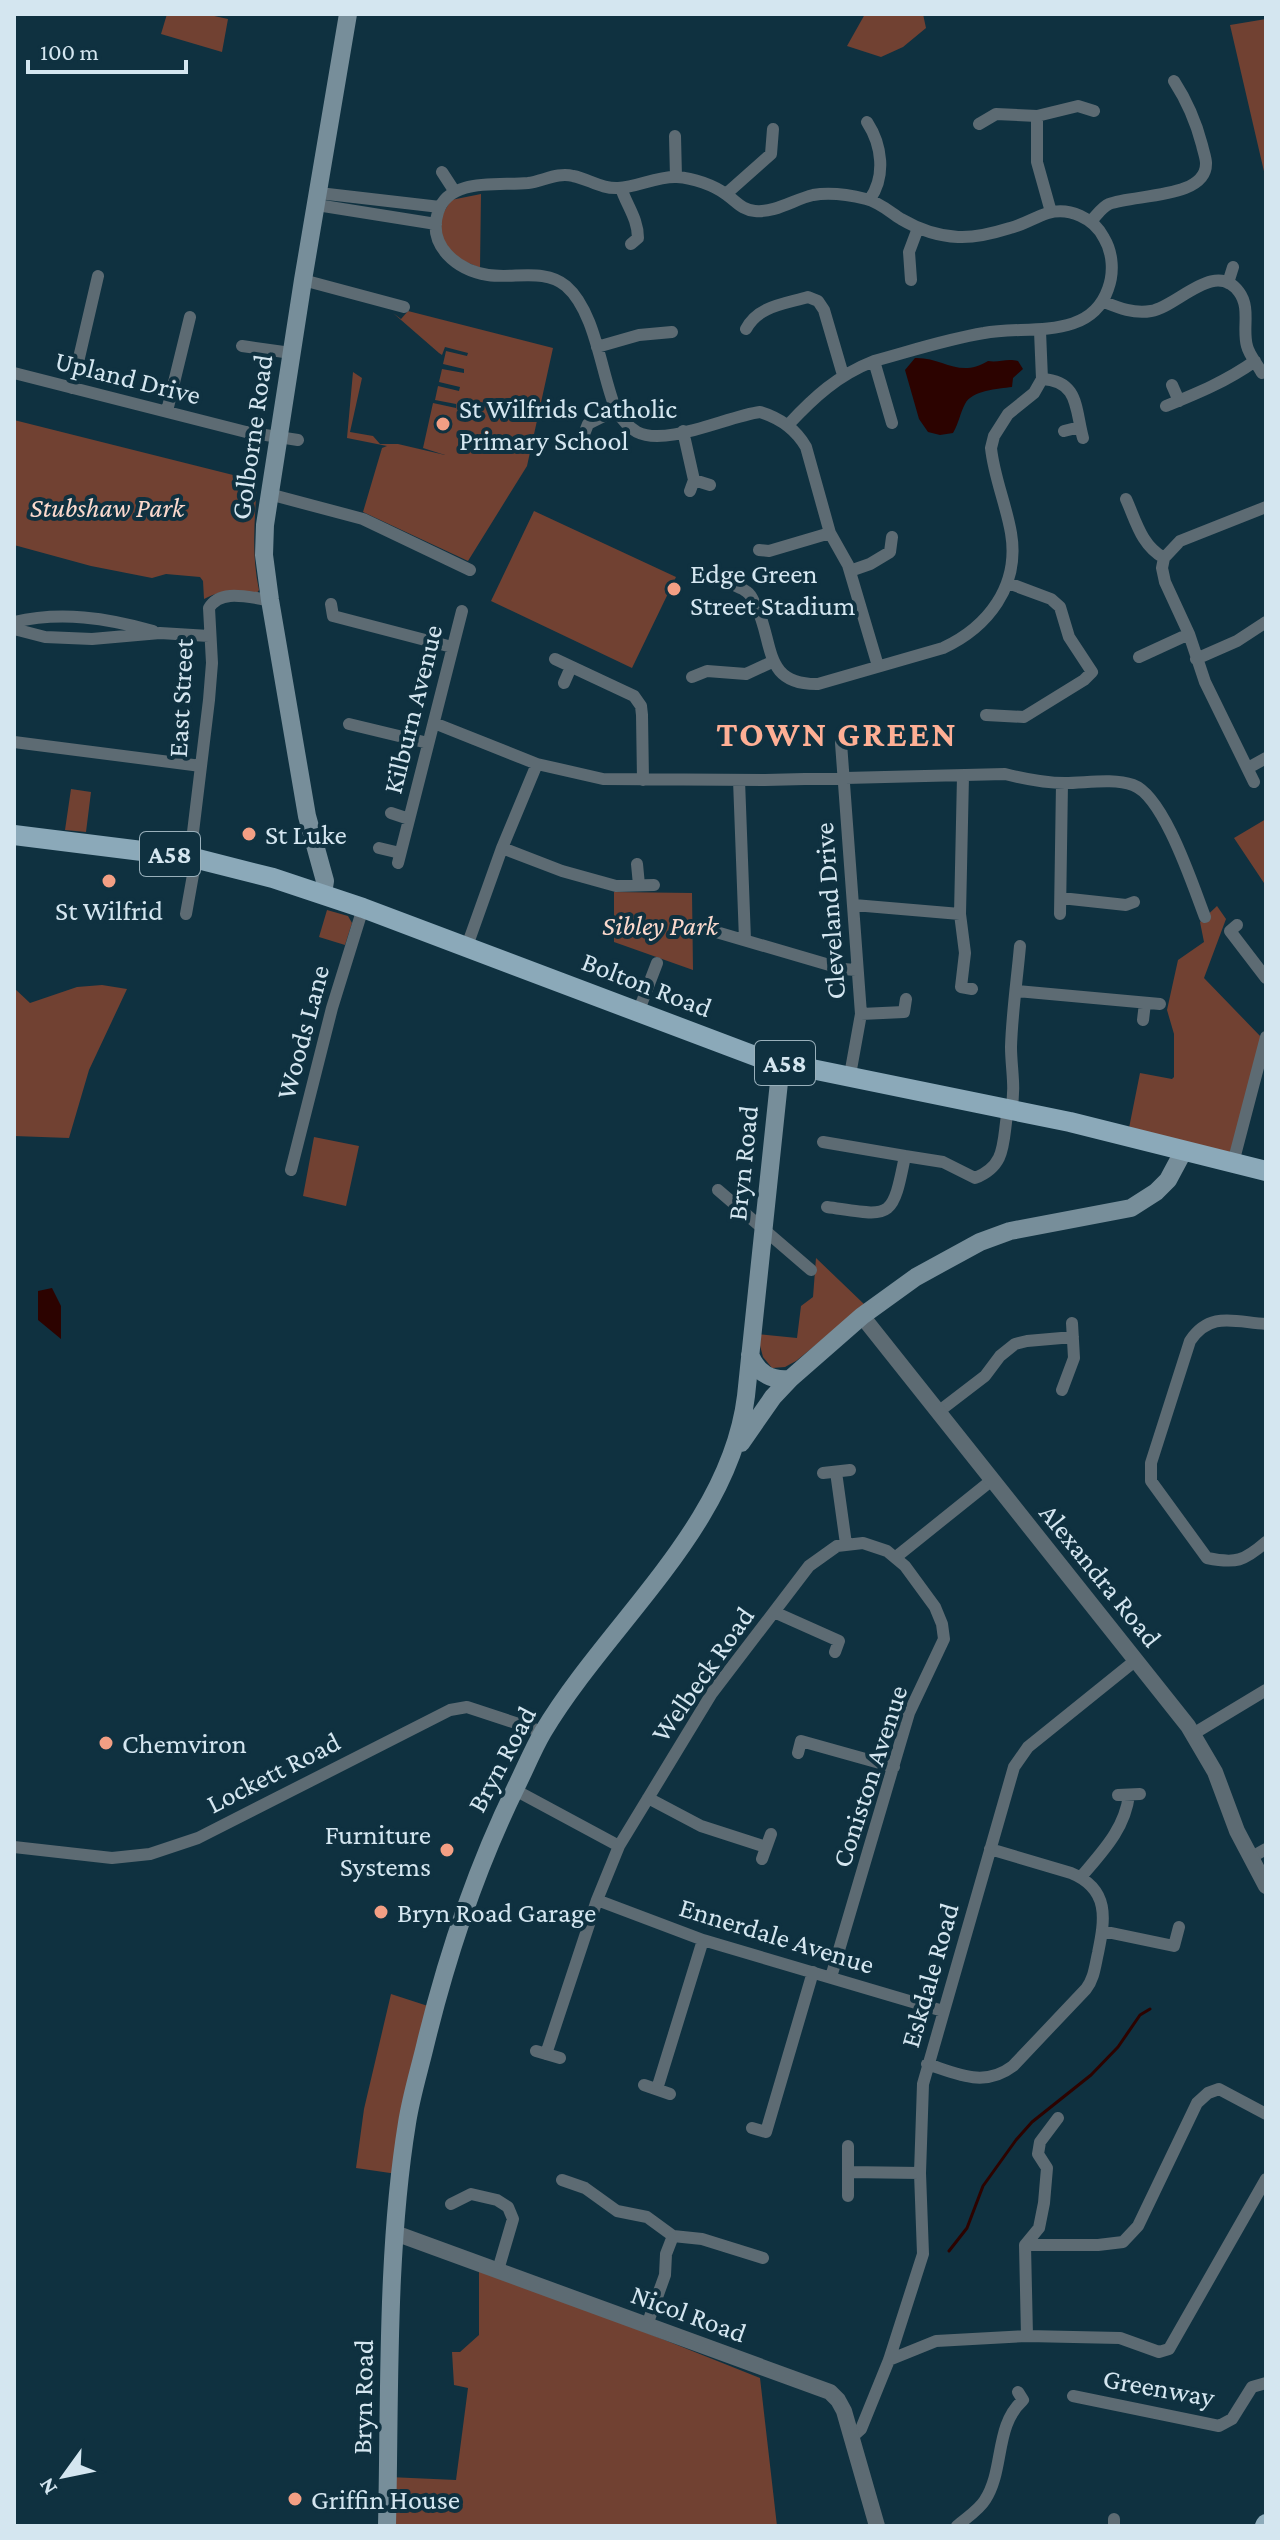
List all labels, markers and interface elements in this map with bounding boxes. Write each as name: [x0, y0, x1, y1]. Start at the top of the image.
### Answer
scale bar: [28, 24, 186, 74]
text: 100 m: [40, 38, 99, 65]
street label: Upland Drive: [52, 344, 204, 411]
street label: Golborne Road: [225, 352, 278, 522]
place label: St Wilfrids Catholic Primary School: [459, 393, 677, 456]
marker: St Wilfrids Catholic Primary School: [434, 415, 452, 433]
park label: Stubshaw Park: [30, 492, 186, 523]
place label: Edge Green Street Stadium: [690, 558, 855, 621]
marker: Edge Green Street Stadium: [665, 580, 683, 598]
street label: Kilburn Avenue: [377, 622, 448, 797]
street label: East Street: [162, 637, 199, 758]
district label: TOWN GREEN: [716, 714, 958, 754]
place label: St Luke: [265, 819, 347, 850]
street label: Cleveland Drive: [808, 821, 851, 1000]
marker: St Luke: [240, 825, 258, 843]
road number: A58: [140, 832, 200, 876]
marker: St Wilfrid: [100, 872, 118, 890]
place label: St Wilfrid: [55, 895, 163, 926]
park label: Sibley Park: [602, 910, 720, 941]
street label: Bolton Road: [578, 946, 716, 1024]
street label: Woods Lane: [270, 962, 335, 1103]
road number: A58: [755, 1041, 815, 1085]
street label: Bryn Road: [721, 1104, 764, 1222]
street label: Alexandra Road: [1033, 1497, 1168, 1653]
street label: Welbeck Road: [644, 1601, 760, 1748]
street label: Coniston Avenue: [825, 1681, 913, 1871]
street label: Bryn Road: [461, 1701, 542, 1817]
street label: Lockett Road: [201, 1726, 345, 1819]
place label: Chemviron: [122, 1728, 247, 1759]
marker: Chemviron: [97, 1734, 115, 1752]
place label: Furniture Systems: [325, 1819, 431, 1882]
marker: Furniture Systems: [438, 1841, 456, 1859]
street label: Ennerdale Avenue: [676, 1891, 878, 1980]
place label: Bryn Road Garage: [397, 1897, 596, 1928]
street label: Eskdale Road: [894, 1899, 965, 2051]
marker: Bryn Road Garage: [372, 1903, 390, 1921]
street label: Nicol Road: [627, 2278, 751, 2349]
street label: Bryn Road: [346, 2339, 379, 2455]
street label: Greenway: [1101, 2362, 1218, 2413]
north arrow: [24, 2436, 104, 2516]
text: N: [33, 2474, 62, 2500]
place label: Griffin House: [311, 2484, 460, 2515]
marker: Griffin House: [286, 2490, 304, 2508]

